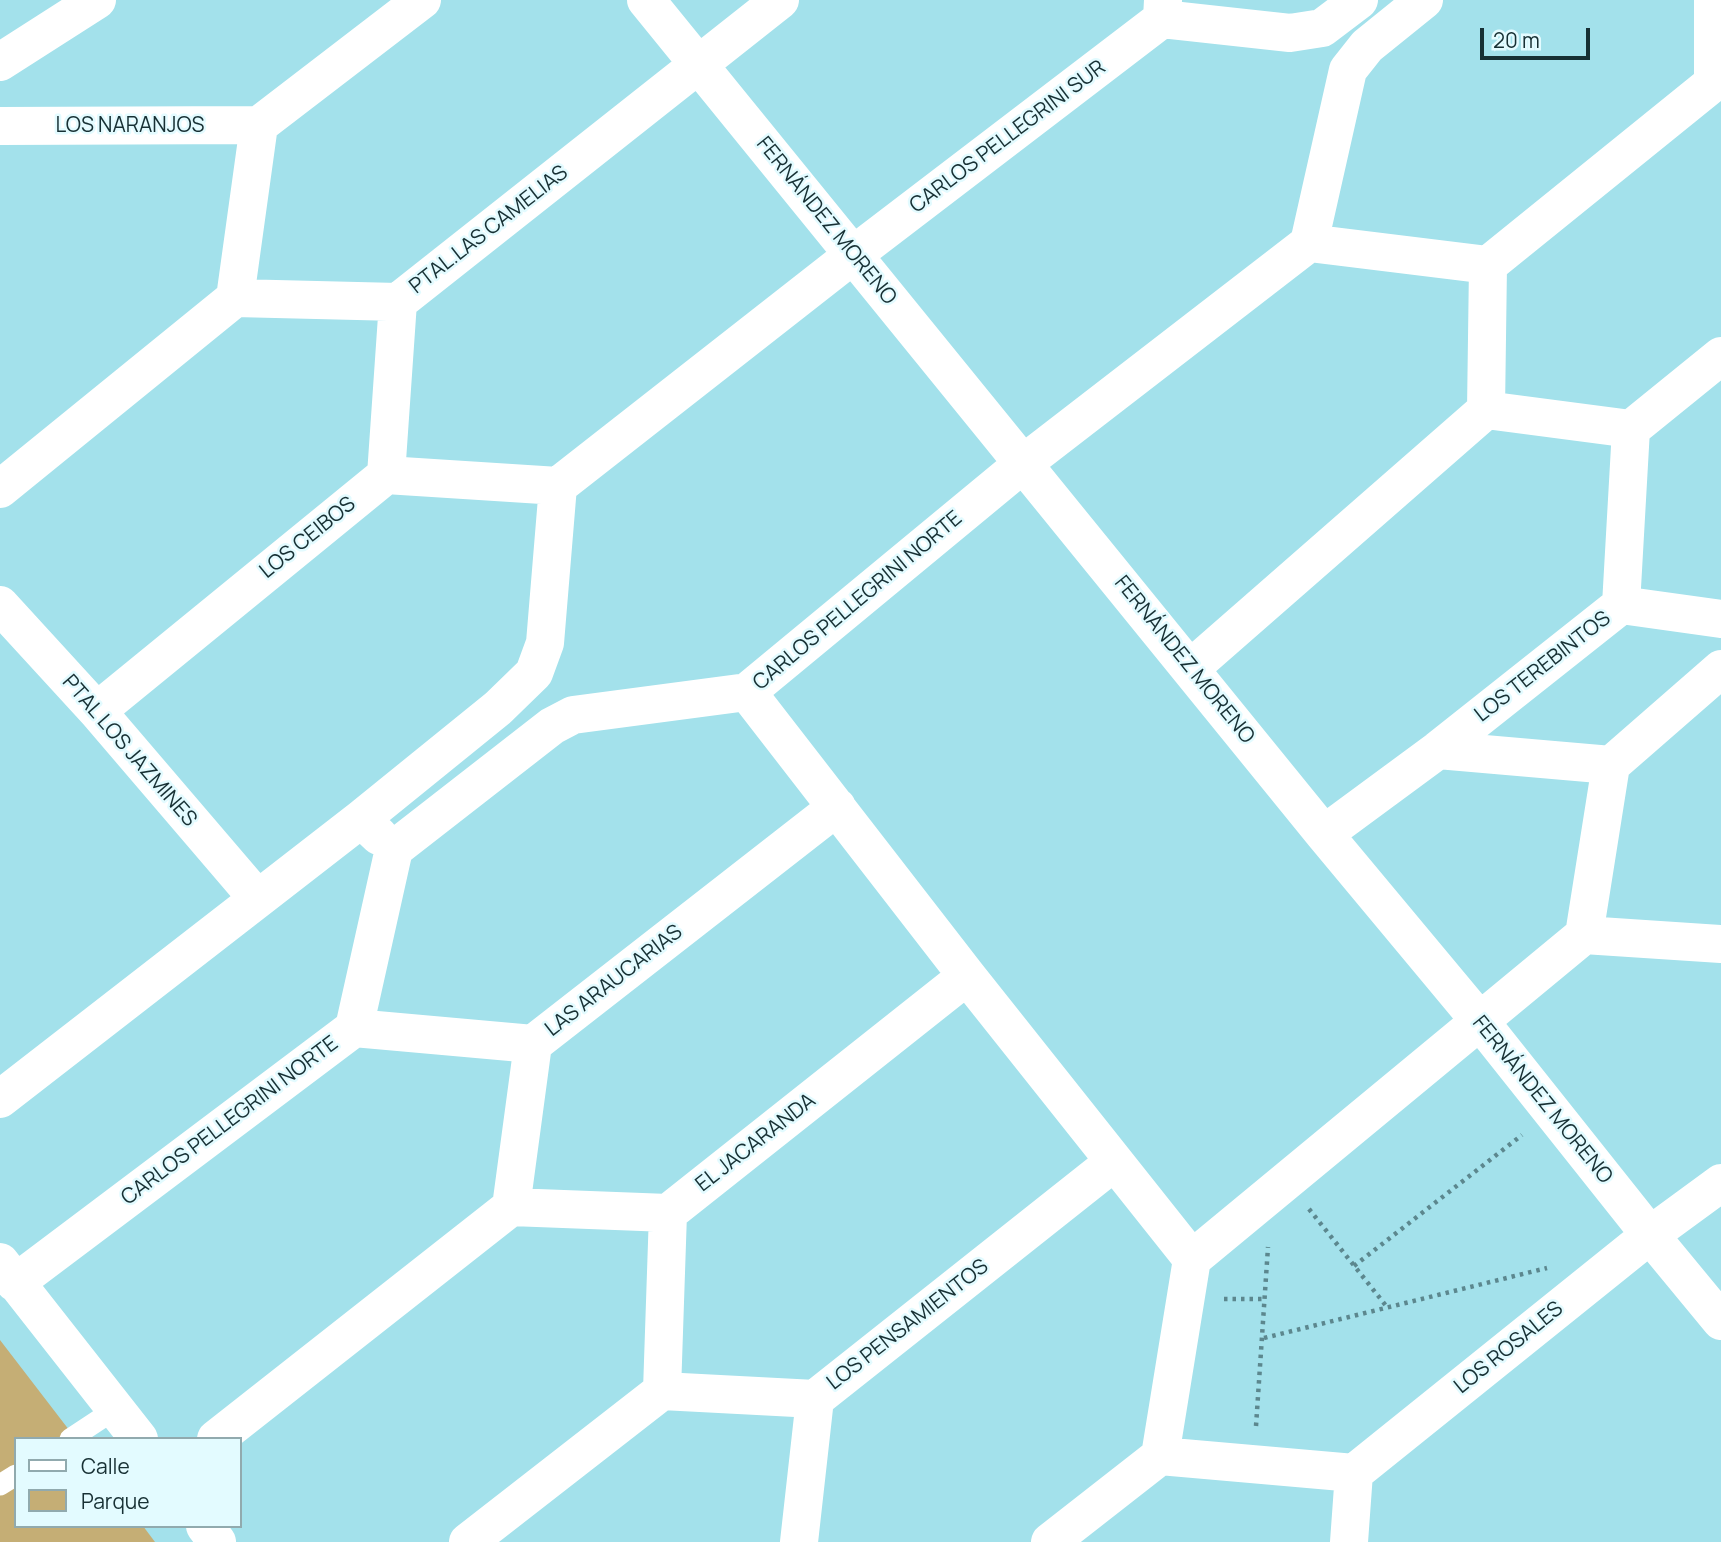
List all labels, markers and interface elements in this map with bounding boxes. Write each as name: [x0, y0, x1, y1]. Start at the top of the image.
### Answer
scale bar: [1483, 14, 1593, 58]
text: 20 m: [1493, 26, 1540, 54]
street label: CARLOS PELLEGRINI SUR: [905, 55, 1111, 219]
street label: LOS NARANJOS: [55, 113, 205, 139]
street label: FERNÁNDEZ MORENO: [751, 132, 901, 310]
street label: PTAL.LAS CAMELIAS: [405, 160, 573, 300]
street label: LOS CEIBOS: [255, 492, 361, 584]
street label: CARLOS PELLEGRINI NORTE: [748, 506, 968, 696]
street label: FERNÁNDEZ MORENO: [1109, 571, 1259, 749]
street label: LOS TEREBINTOS: [1470, 606, 1616, 728]
street label: PTAL LOS JAZMINES: [56, 670, 202, 832]
street label: LAS ARAUCARIAS: [541, 920, 687, 1042]
street label: FERNÁNDEZ MORENO: [1467, 1011, 1617, 1189]
street label: CARLOS PELLEGRINI NORTE: [117, 1031, 343, 1211]
street label: EL JACARANDA: [691, 1088, 821, 1198]
street label: LOS PENSAMIENTOS: [822, 1254, 994, 1396]
street label: LOS ROSALES: [1450, 1297, 1568, 1399]
legend: [14, 1437, 242, 1528]
text: Calle: [81, 1452, 130, 1480]
text: Parque: [81, 1487, 150, 1515]

